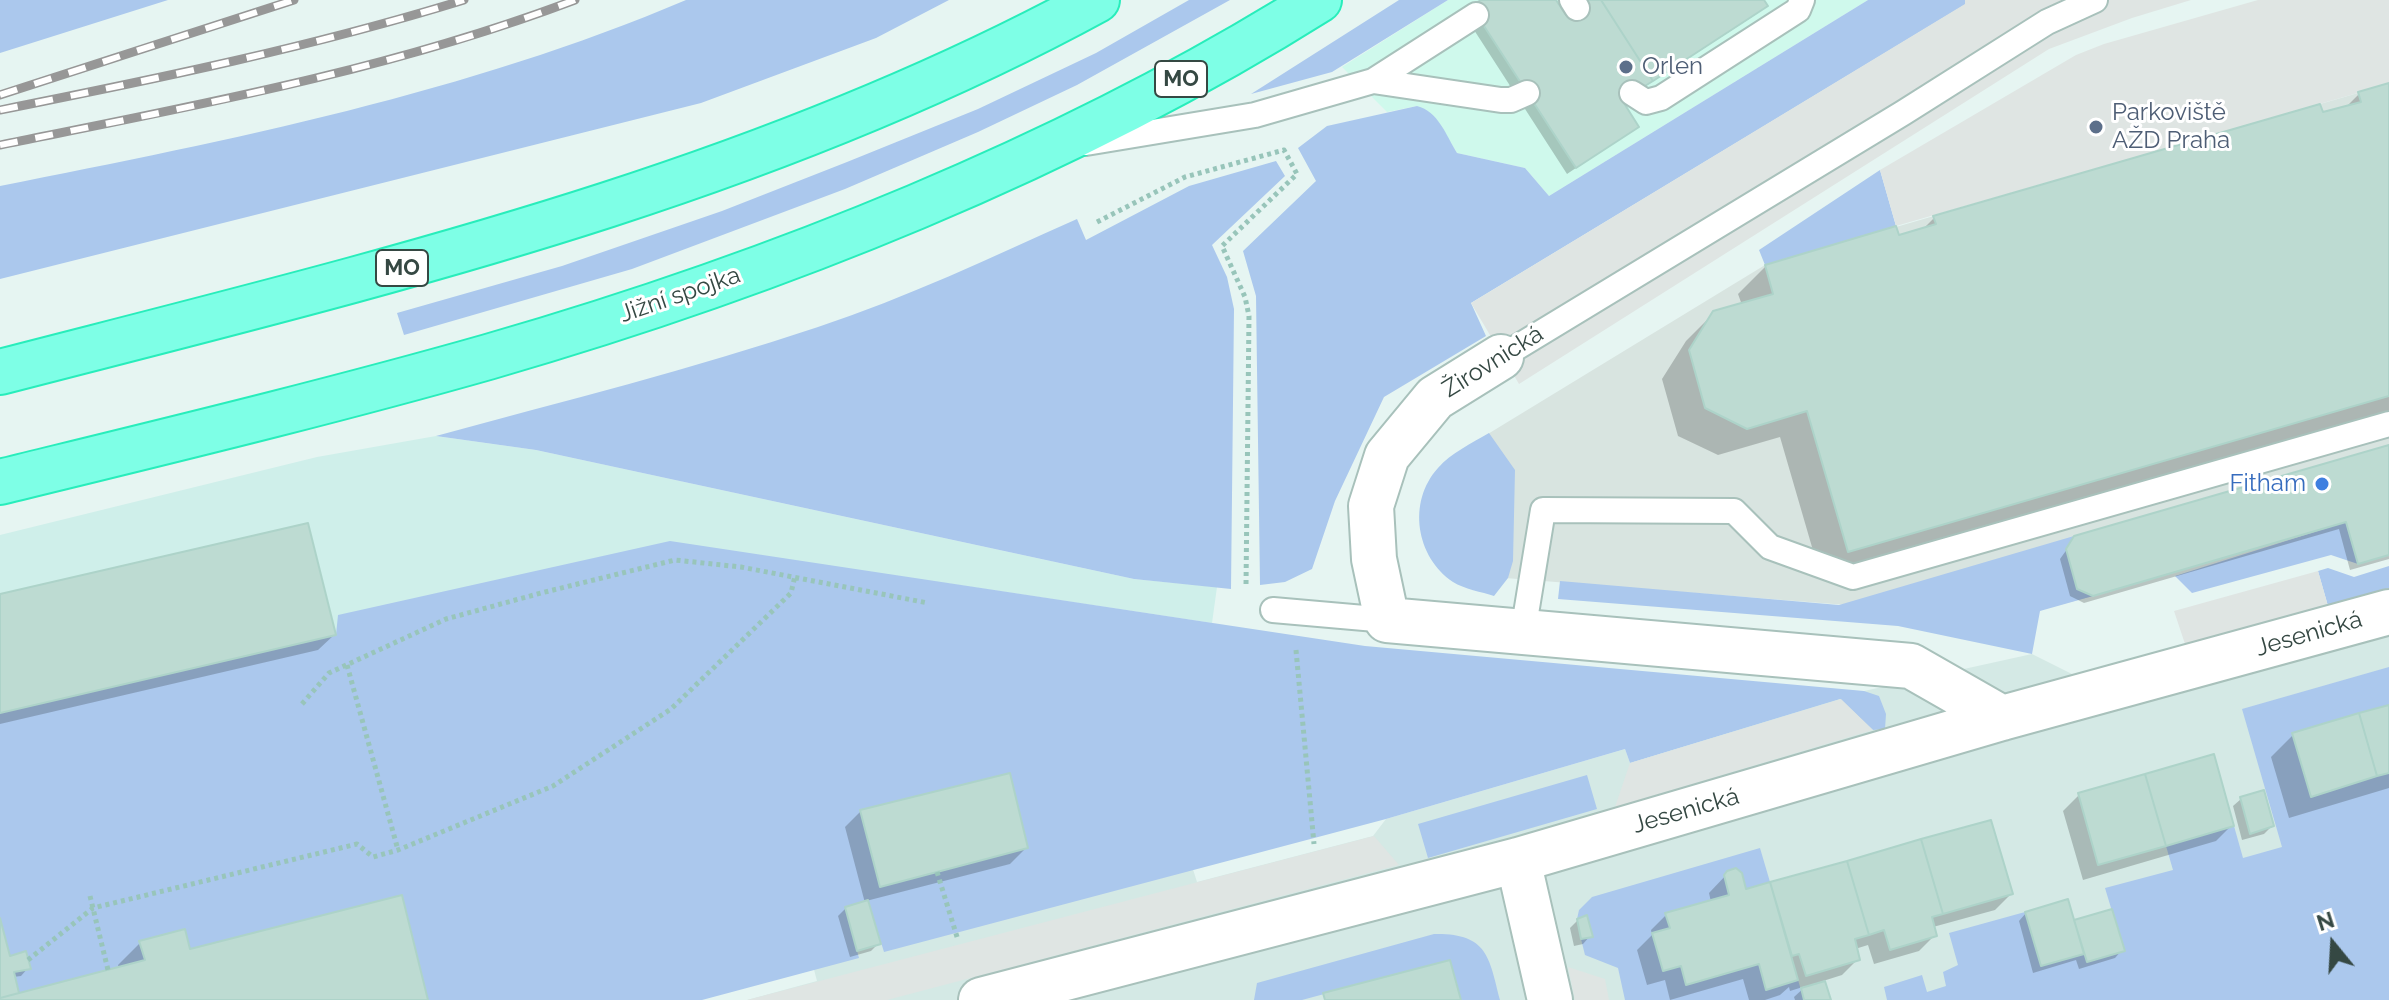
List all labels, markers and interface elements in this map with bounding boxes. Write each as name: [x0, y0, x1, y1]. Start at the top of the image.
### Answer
place label: Orlen: [1642, 53, 1703, 81]
marker: Orlen: [1617, 58, 1635, 76]
road number: MO: [1155, 61, 1207, 97]
place label: Parkoviště AŽD Praha: [2112, 99, 2230, 155]
marker: Parkoviště AŽD Praha: [2087, 118, 2105, 136]
road number: MO: [376, 250, 428, 286]
street label: Jižní spojka: [616, 261, 744, 329]
street label: Žirovnická: [1437, 320, 1549, 404]
place label: Fitham: [2229, 470, 2306, 498]
marker: Fitham: [2313, 475, 2331, 493]
street label: Jesenická: [2253, 605, 2365, 663]
street label: Jesenická: [1630, 782, 1742, 840]
north arrow: [2293, 904, 2373, 984]
text: N: [2314, 906, 2338, 936]

